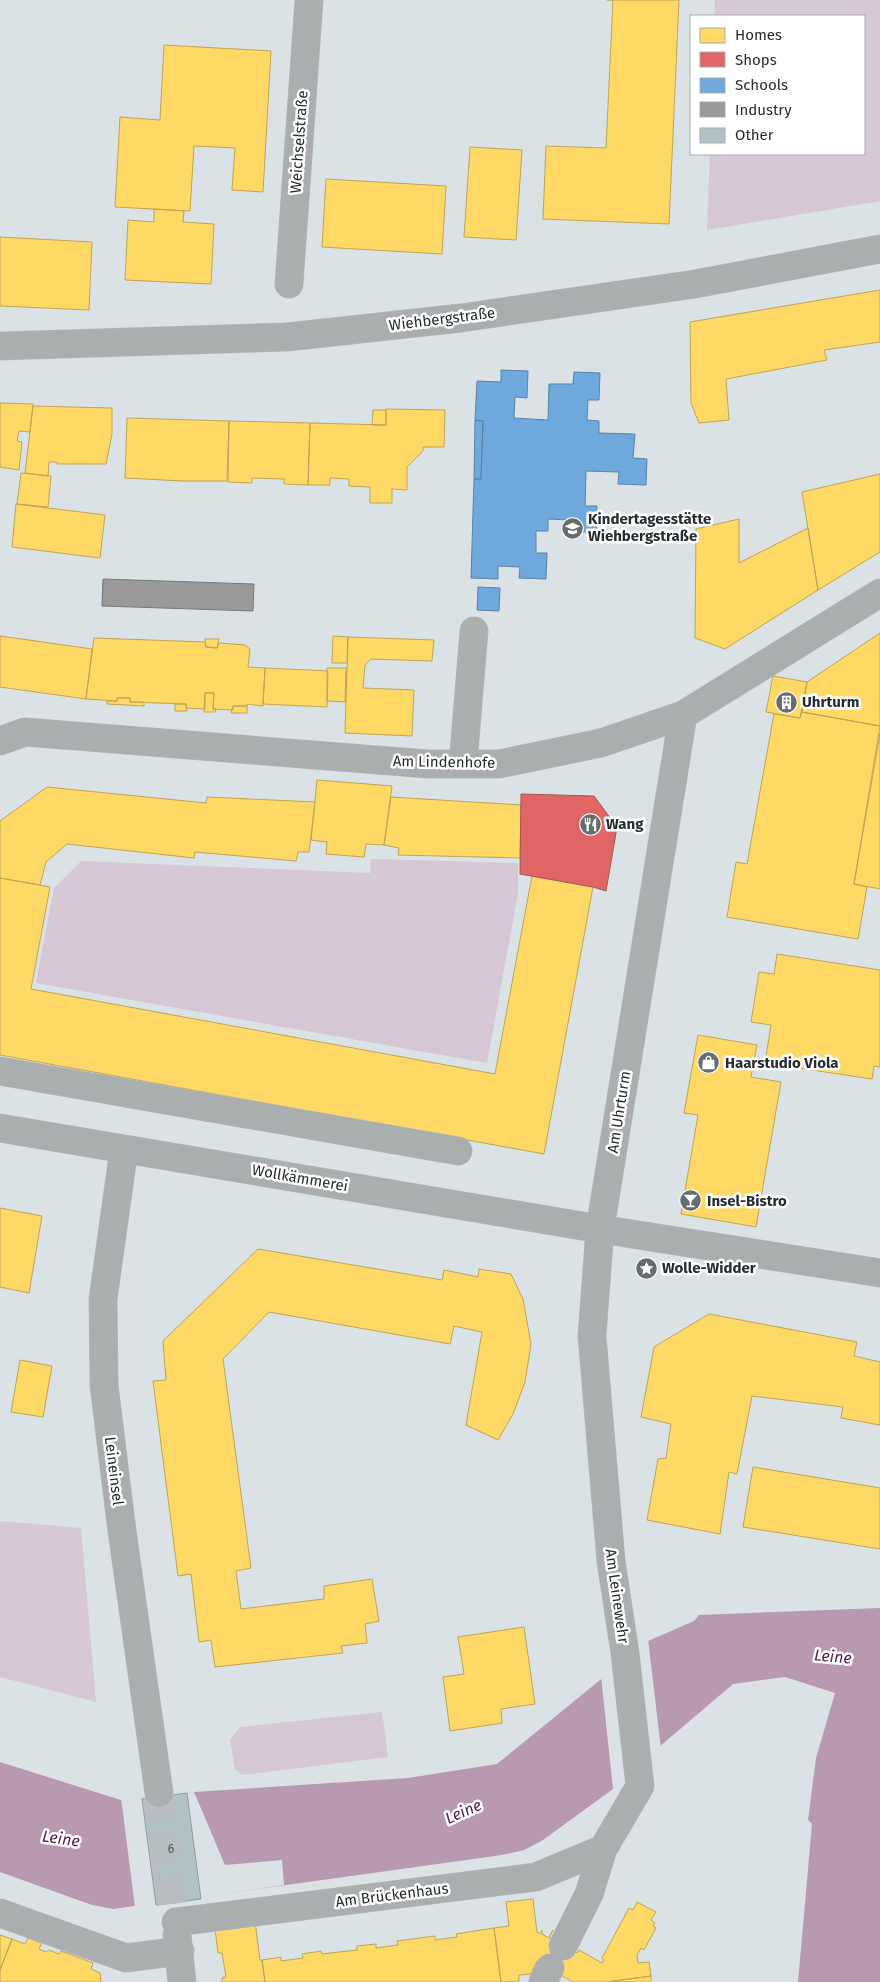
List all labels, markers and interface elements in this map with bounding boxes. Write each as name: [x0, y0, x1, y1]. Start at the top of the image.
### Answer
legend: [690, 15, 865, 155]
text: Homes: [735, 26, 782, 44]
text: Shops: [735, 51, 777, 69]
text: Schools: [735, 76, 788, 94]
street label: Weichselstraße: [286, 90, 312, 194]
text: Industry: [735, 101, 792, 119]
text: Other: [735, 126, 774, 144]
street label: Wiehbergstraße: [388, 304, 496, 334]
place label: Kindertagesstätte Wiehbergstraße: [588, 510, 711, 545]
school or university icon: Kindertagesstätte Wiehbergstraße: [560, 516, 584, 540]
building icon: Uhrturm: [774, 690, 798, 714]
place label: Uhrturm: [802, 693, 860, 711]
street label: Am Lindenhofe: [393, 752, 495, 772]
restaurant icon: Wang: [578, 812, 602, 836]
place label: Wang: [606, 815, 644, 833]
shop icon: Haarstudio Viola: [697, 1051, 721, 1075]
place label: Haarstudio Viola: [725, 1054, 839, 1072]
street label: Am Uhrturm: [604, 1070, 634, 1154]
street label: Wollkämmerei: [251, 1161, 349, 1195]
bar icon: Insel-Bistro: [679, 1189, 703, 1213]
place label: Insel-Bistro: [707, 1192, 787, 1210]
place icon: Wolle-Widder: [634, 1256, 658, 1280]
place label: Wolle-Widder: [662, 1259, 757, 1277]
street label: Leineinsel: [101, 1436, 127, 1507]
street label: Am Leinewehr: [601, 1548, 633, 1645]
water label: Leine: [813, 1645, 853, 1668]
water label: Leine: [442, 1795, 484, 1828]
water label: Leine: [41, 1826, 81, 1851]
house number: 6: [168, 1842, 174, 1856]
street label: Am Brückenhaus: [335, 1879, 449, 1911]

